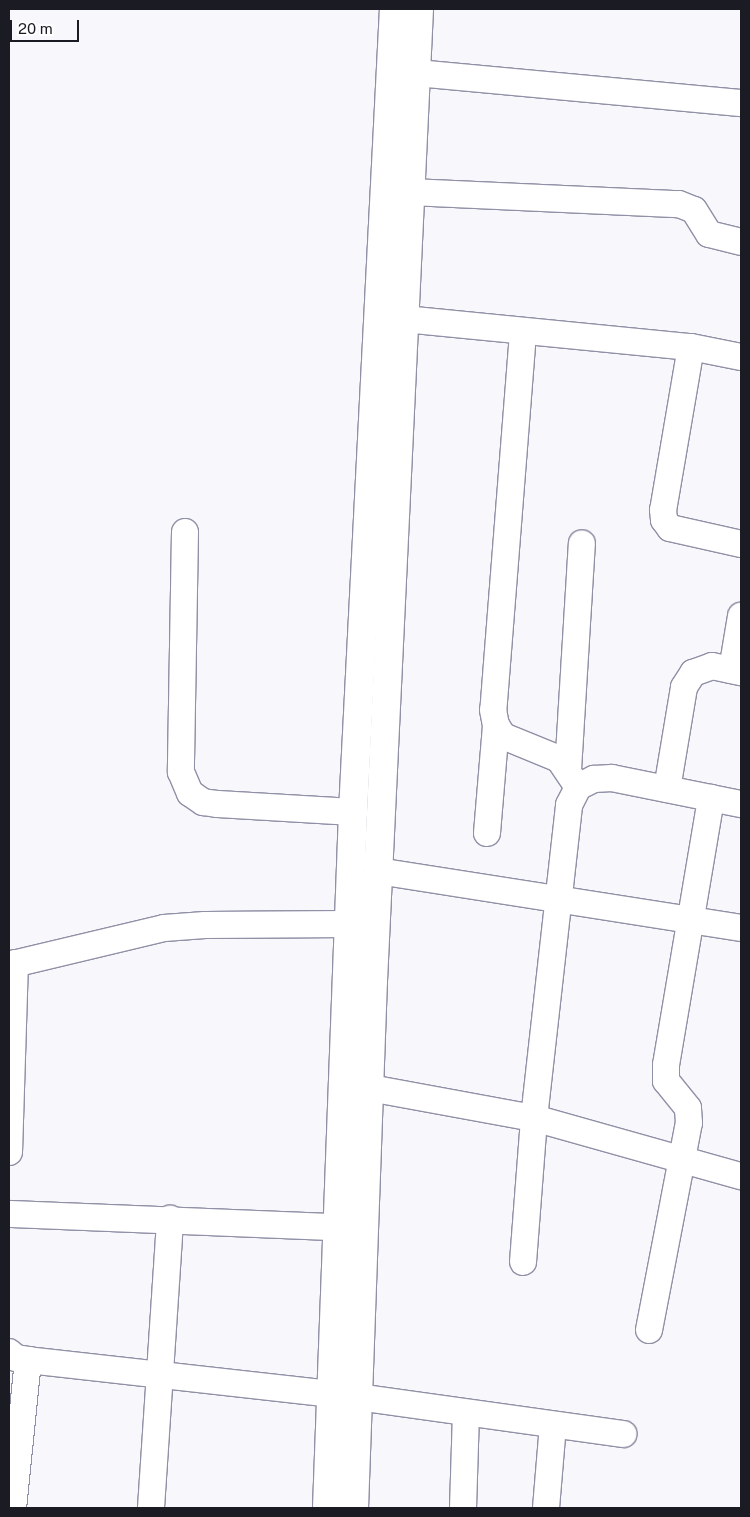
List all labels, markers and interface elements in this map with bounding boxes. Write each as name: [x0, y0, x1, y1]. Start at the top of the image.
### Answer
scale bar: [12, 10, 81, 42]
text: 20 m: [18, 20, 53, 37]

